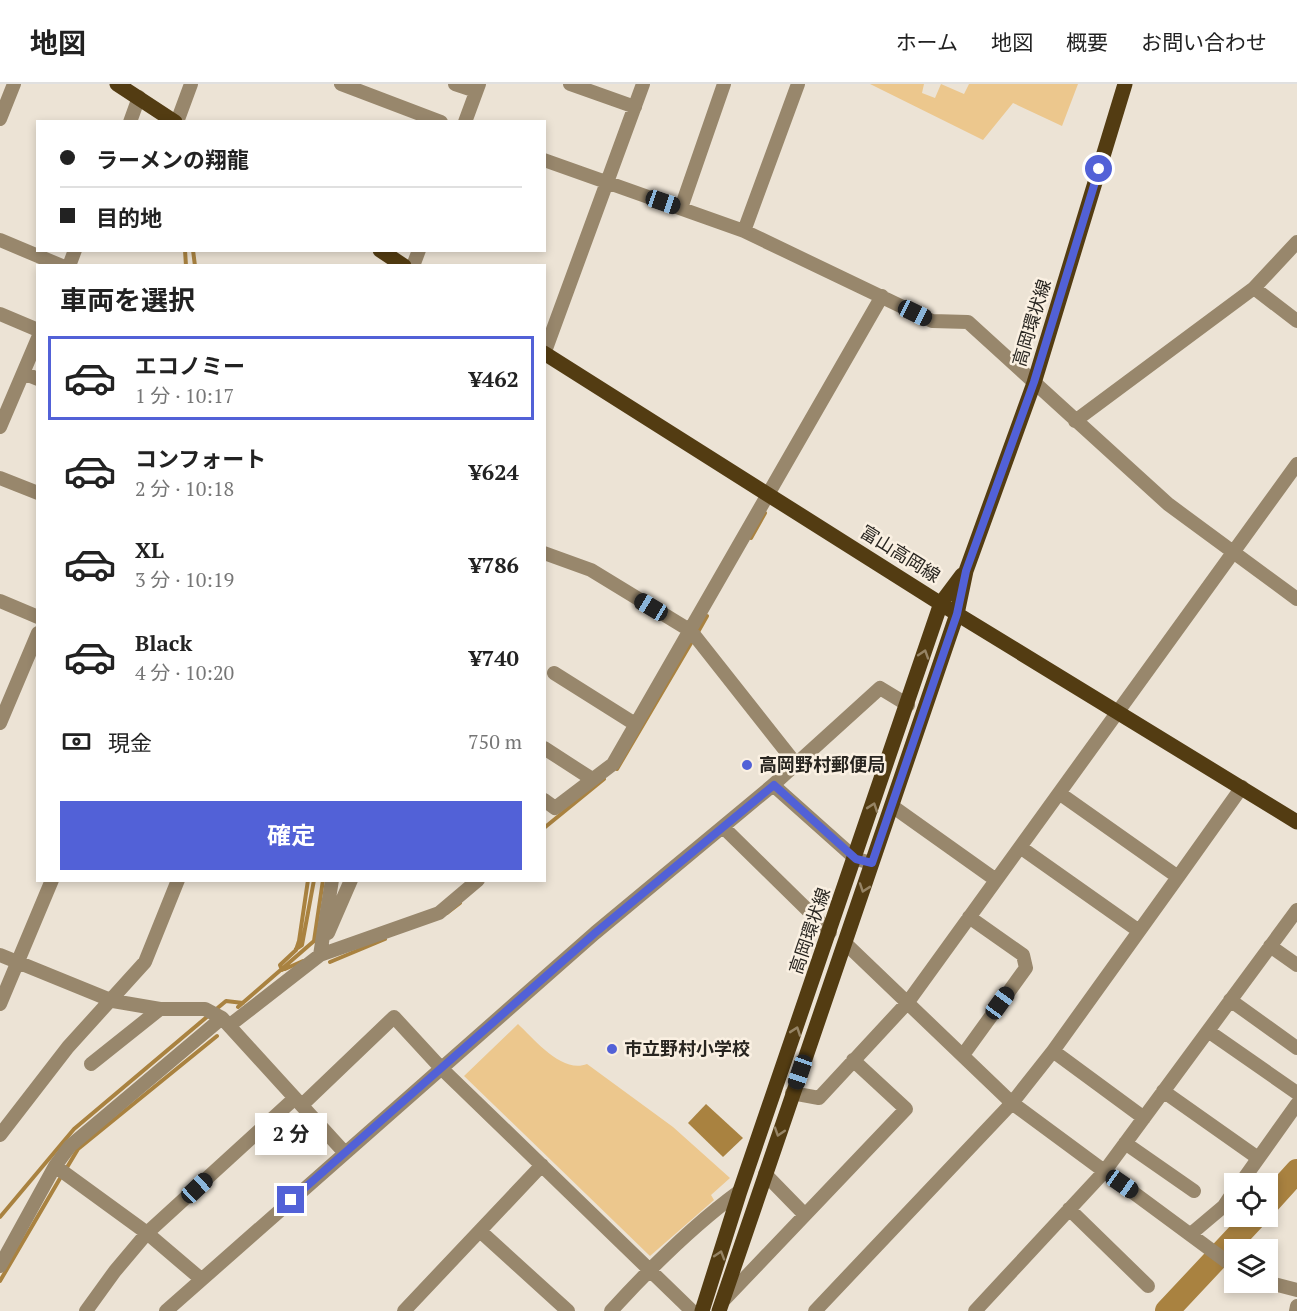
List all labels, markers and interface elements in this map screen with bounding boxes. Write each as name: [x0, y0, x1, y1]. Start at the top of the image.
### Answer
text: 地図: [30, 24, 86, 61]
text: ホーム: [896, 28, 958, 56]
text: 地図: [991, 28, 1033, 56]
text: 概要: [1066, 28, 1108, 56]
text: お問い合わせ: [1141, 28, 1267, 56]
text: ラーメンの翔龍: [96, 145, 249, 174]
route start: [1085, 155, 1112, 182]
car: [643, 188, 683, 216]
text: 目的地: [96, 203, 162, 232]
street label: 高岡環状線: [1006, 276, 1056, 369]
text: 車両を選択: [60, 282, 195, 318]
car: [895, 297, 935, 329]
icon: car: [63, 351, 117, 405]
text: エコノミー: [135, 351, 245, 380]
text: ¥462: [469, 364, 519, 393]
text: 1 分 · 10:17: [135, 382, 234, 409]
icon: car: [63, 444, 117, 498]
text: コンフォート: [135, 444, 266, 473]
text: ¥624: [469, 457, 519, 486]
text: 2 分 · 10:18: [135, 475, 234, 502]
street label: 富山高岡線: [856, 519, 945, 587]
text: XL: [135, 535, 164, 564]
icon: car: [63, 537, 117, 591]
text: ¥786: [469, 550, 519, 579]
text: 3 分 · 10:19: [135, 566, 234, 593]
car: [631, 590, 671, 624]
text: Black: [135, 628, 192, 657]
icon: car: [63, 630, 117, 684]
text: ¥740: [469, 643, 519, 672]
one-way arrow: [917, 649, 930, 660]
text: 4 分 · 10:20: [135, 659, 234, 686]
icon: cash: [60, 725, 93, 758]
text: 現金: [108, 728, 152, 757]
text: 750 m: [468, 728, 522, 755]
place label: 高岡野村郵便局: [759, 752, 885, 776]
marker: 高岡野村郵便局: [740, 758, 754, 772]
button: 確定: [60, 801, 522, 870]
one-way arrow: [866, 802, 879, 813]
one-way arrow: [858, 882, 871, 893]
street label: 高岡環状線: [783, 884, 835, 977]
car: [982, 983, 1018, 1023]
one-way arrow: [789, 1026, 801, 1037]
place label: 市立野村小学校: [624, 1036, 750, 1060]
marker: 市立野村小学校: [605, 1042, 619, 1056]
car: [786, 1052, 814, 1092]
callout: 2 分: [255, 1113, 327, 1155]
text: 2 分: [273, 1120, 309, 1147]
one-way arrow: [774, 1126, 787, 1136]
car: [1102, 1166, 1142, 1202]
car: [178, 1169, 216, 1207]
map controls: [1224, 1173, 1278, 1293]
button: locate: [1224, 1173, 1278, 1227]
route end: [277, 1186, 304, 1213]
button: layers: [1224, 1239, 1278, 1293]
one-way arrow: [713, 1250, 725, 1261]

